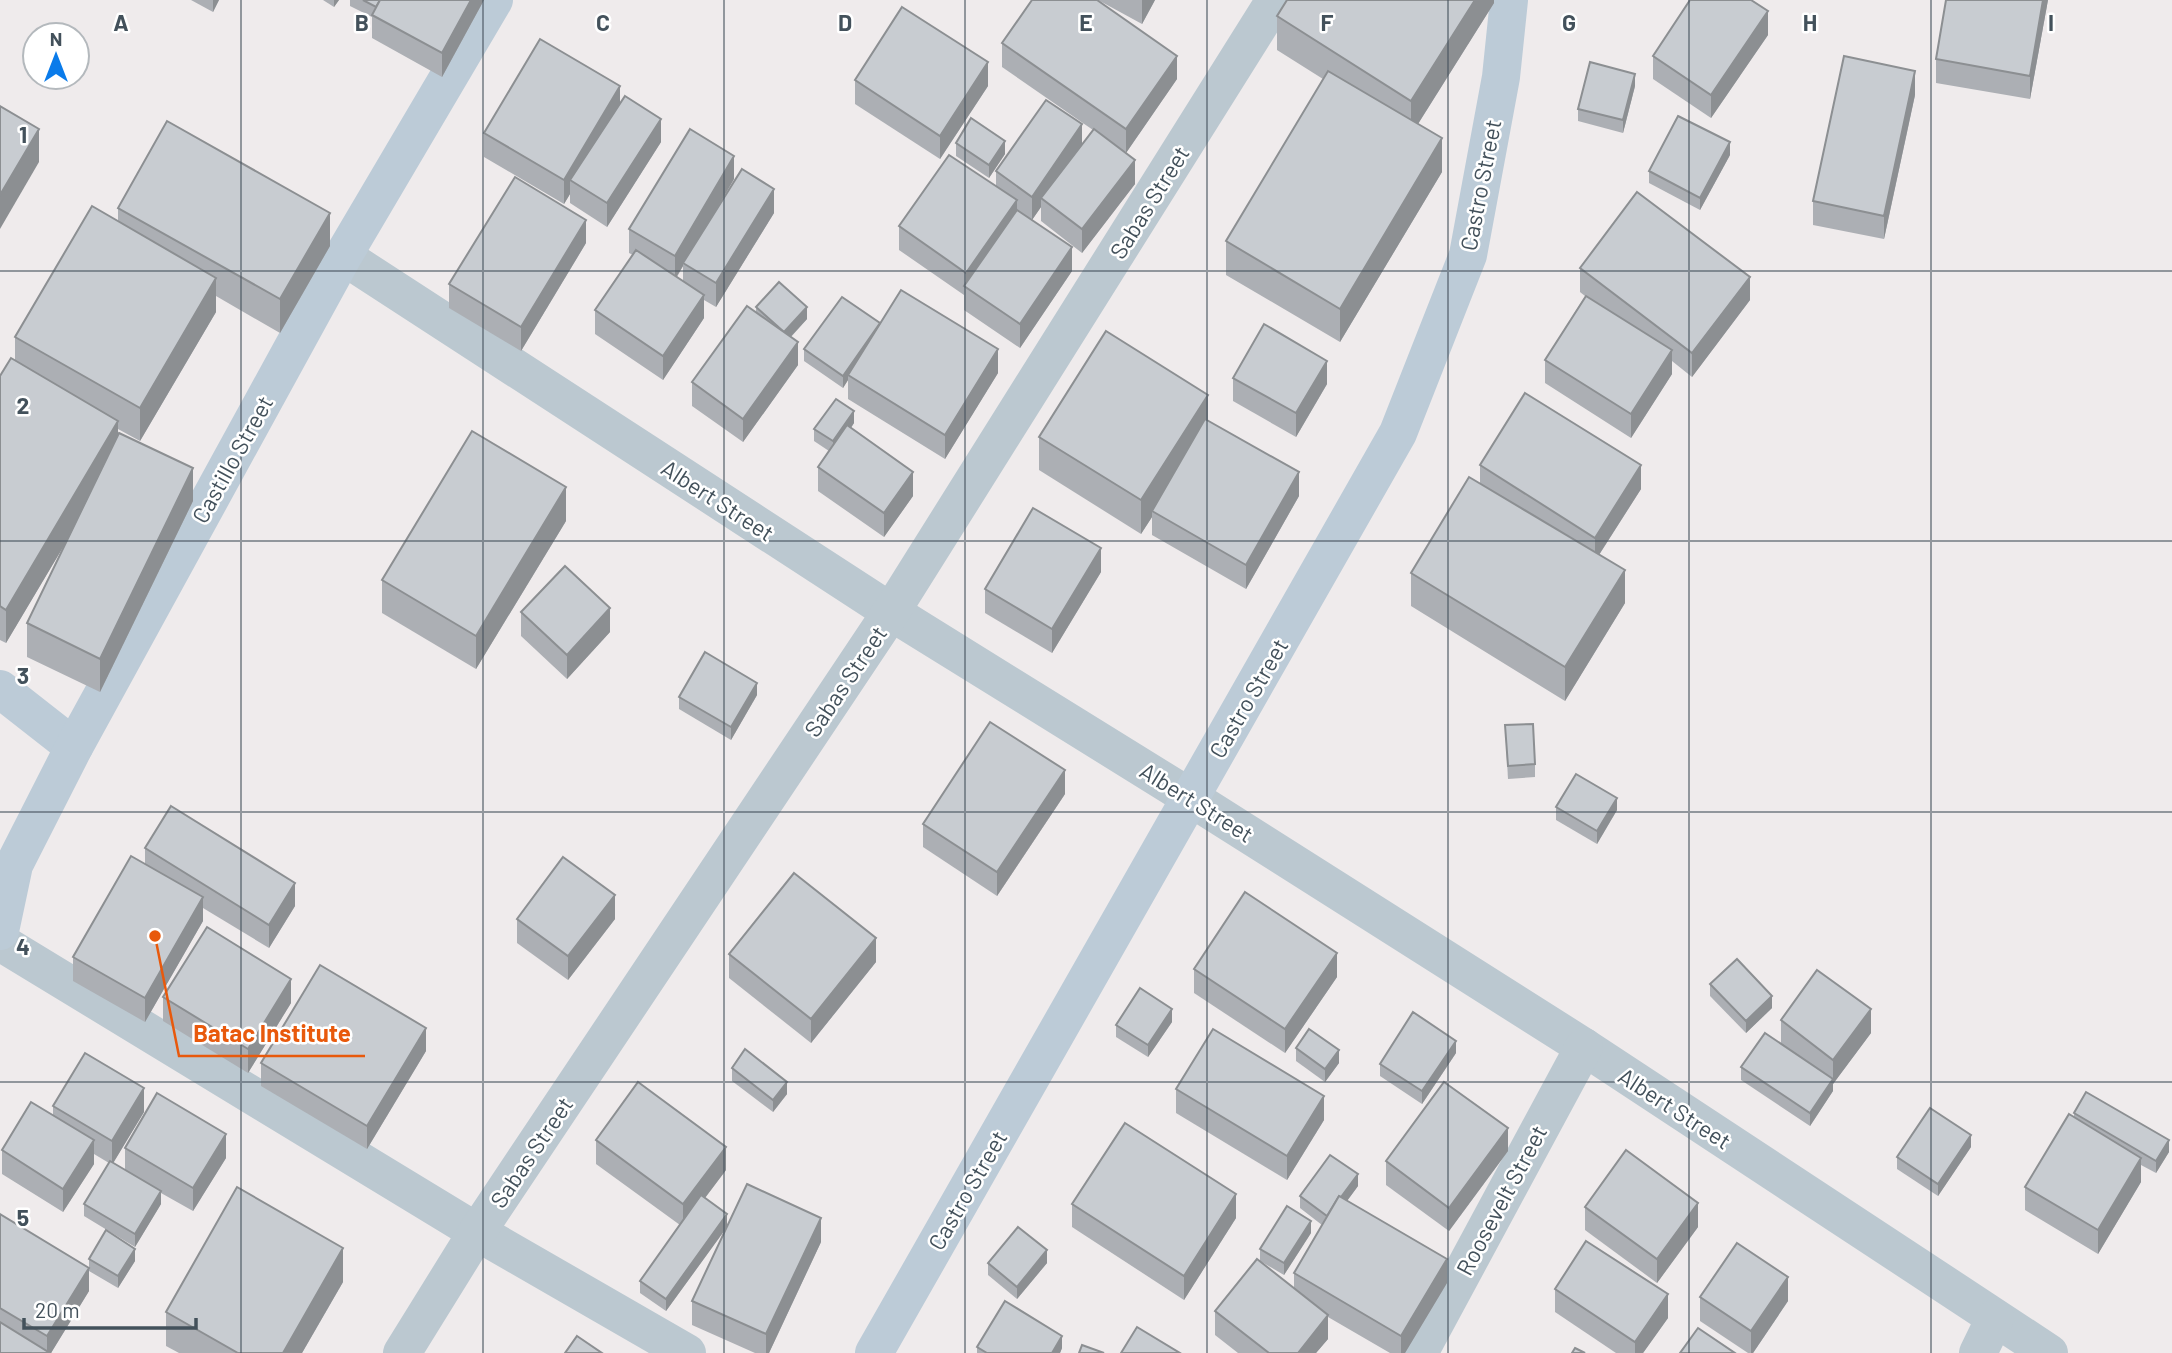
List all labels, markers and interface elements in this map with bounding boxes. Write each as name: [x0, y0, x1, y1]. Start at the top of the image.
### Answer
text: A: [113, 8, 129, 36]
text: B: [355, 8, 369, 36]
text: C: [596, 8, 610, 36]
text: D: [838, 8, 852, 36]
text: E: [1079, 8, 1093, 36]
text: F: [1321, 8, 1334, 36]
text: G: [1562, 8, 1576, 36]
text: H: [1803, 8, 1817, 36]
text: I: [2048, 8, 2054, 36]
north arrow: [21, 21, 91, 91]
text: N: [50, 27, 62, 50]
street label: Castro Street: [1454, 117, 1506, 253]
text: 1: [19, 120, 27, 148]
street label: Sabas Street: [1103, 140, 1195, 264]
street label: Castillo Street: [185, 390, 279, 528]
text: 2: [17, 391, 29, 419]
street label: Albert Street: [657, 453, 779, 547]
street label: Sabas Street: [798, 620, 892, 742]
street label: Castro Street: [1203, 633, 1293, 763]
text: 3: [17, 661, 29, 689]
street label: Albert Street: [1135, 756, 1259, 848]
text: 4: [16, 932, 30, 960]
callout: Batac Institute: [179, 1011, 365, 1056]
text: Batac Institute: [193, 1018, 351, 1047]
street label: Albert Street: [1614, 1061, 1736, 1155]
street label: Sabas Street: [484, 1091, 578, 1213]
street label: Roosevelt Street: [1450, 1120, 1552, 1280]
street label: Castro Street: [922, 1125, 1012, 1255]
text: 5: [17, 1203, 29, 1231]
scale bar: [24, 1286, 196, 1330]
text: 20 m: [35, 1297, 80, 1322]

